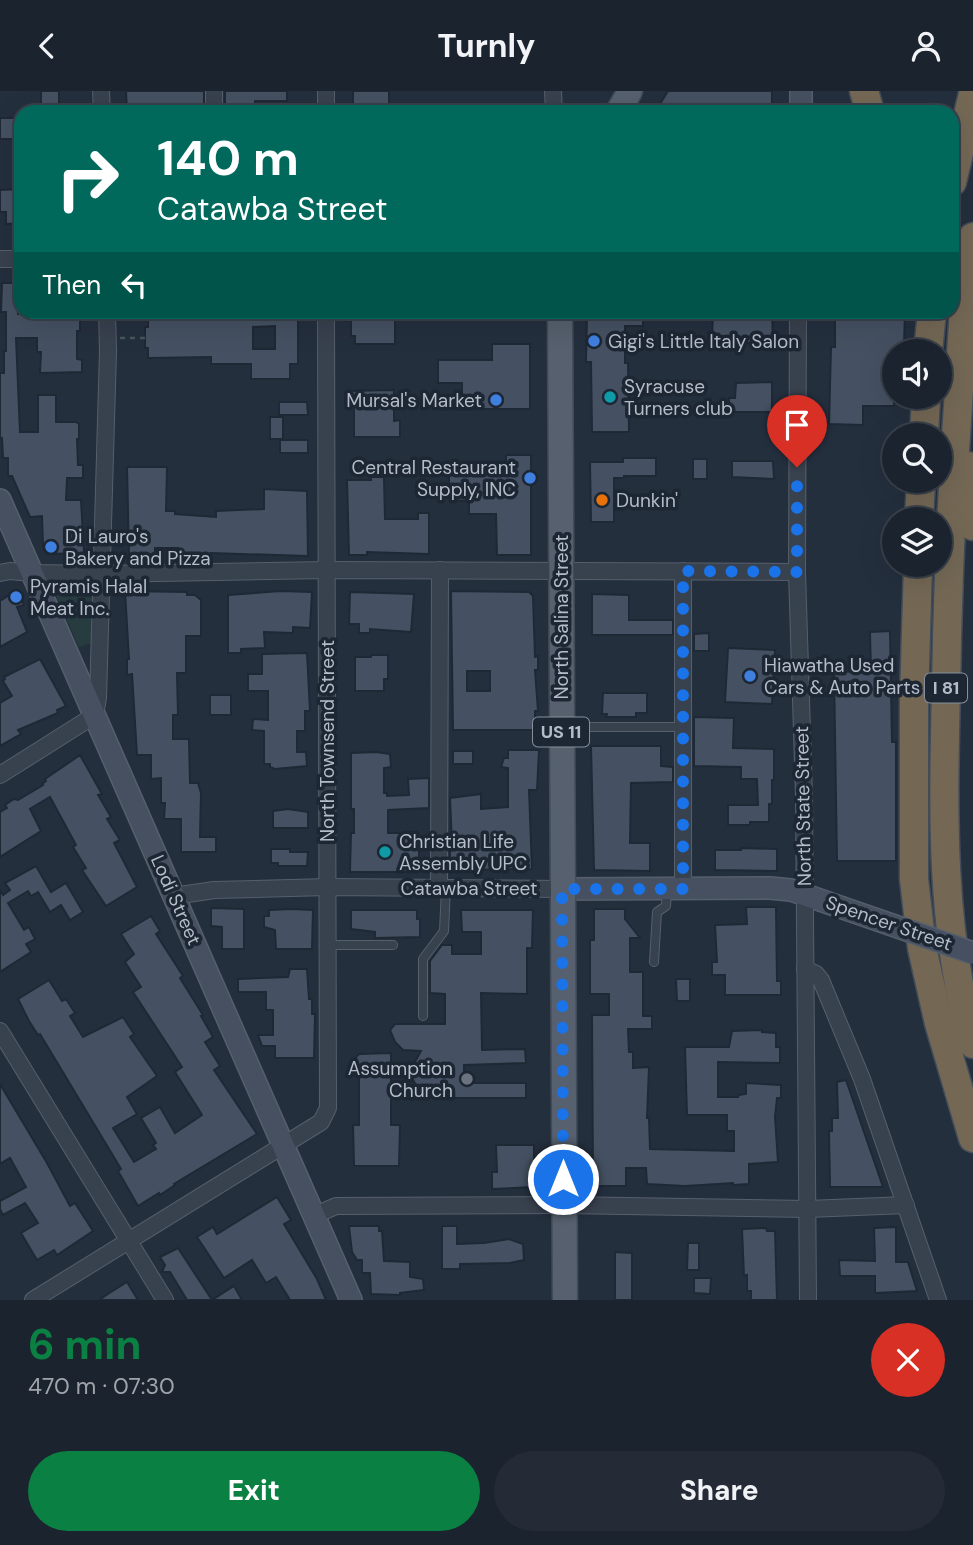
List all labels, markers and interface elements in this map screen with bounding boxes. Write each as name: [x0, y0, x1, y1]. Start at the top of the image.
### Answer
text: Turnly: [438, 25, 535, 67]
icon: back: [28, 27, 66, 65]
icon: person: [907, 27, 945, 65]
text: 140 m: [157, 126, 299, 190]
icon: right: [42, 133, 133, 224]
text: Catawba Street: [157, 188, 388, 230]
icon: left: [115, 266, 153, 304]
text: Then: [42, 268, 101, 302]
place label: Gigi's Little Italy Salon: [608, 329, 799, 354]
marker: Gigi's Little Italy Salon: [586, 333, 602, 349]
map controls: [882, 339, 952, 577]
button: sound: [882, 339, 952, 409]
place label: Syracuse Turners club: [624, 374, 733, 421]
place label: Mursal's Market: [346, 388, 482, 413]
marker: Syracuse Turners club: [602, 389, 618, 405]
marker: Mursal's Market: [488, 392, 504, 408]
pin: [767, 395, 827, 467]
icon: arrive: [778, 406, 816, 444]
button: search: [882, 423, 952, 493]
place label: Central Restaurant Supply, INC: [352, 455, 516, 502]
marker: Central Restaurant Supply, INC: [522, 470, 538, 486]
place label: Dunkin': [616, 488, 678, 513]
marker: Dunkin': [594, 492, 610, 508]
button: layers: [882, 507, 952, 577]
place label: Di Lauro's Bakery and Pizza: [65, 524, 211, 571]
street label: North Salina Street: [549, 534, 574, 700]
marker: Di Lauro's Bakery and Pizza: [43, 539, 59, 555]
place label: Pyramis Halal Meat Inc.: [30, 574, 147, 621]
marker: Pyramis Halal Meat Inc.: [8, 589, 24, 605]
street label: North Townsend Street: [315, 640, 340, 842]
place label: Hiawatha Used Cars & Auto Parts: [764, 653, 920, 700]
marker: Hiawatha Used Cars & Auto Parts: [742, 668, 758, 684]
road number: I 81: [925, 673, 967, 703]
road number: US 11: [533, 717, 589, 747]
street label: North State Street: [789, 726, 817, 886]
place label: Christian Life Assembly UPC: [399, 829, 527, 876]
marker: Christian Life Assembly UPC: [377, 844, 393, 860]
street label: Lodi Street: [145, 851, 207, 949]
street label: Catawba Street: [401, 876, 537, 901]
street label: Spencer Street: [822, 890, 956, 956]
place label: Assumption Church: [348, 1056, 453, 1103]
marker: Assumption Church: [459, 1071, 475, 1087]
position arrow: [526, 1142, 600, 1216]
text: 6 min: [28, 1317, 141, 1372]
button: close: [871, 1323, 945, 1397]
text: 470 m · 07:30: [28, 1371, 175, 1401]
button: Exit: [28, 1451, 480, 1531]
button: Share: [494, 1451, 945, 1531]

